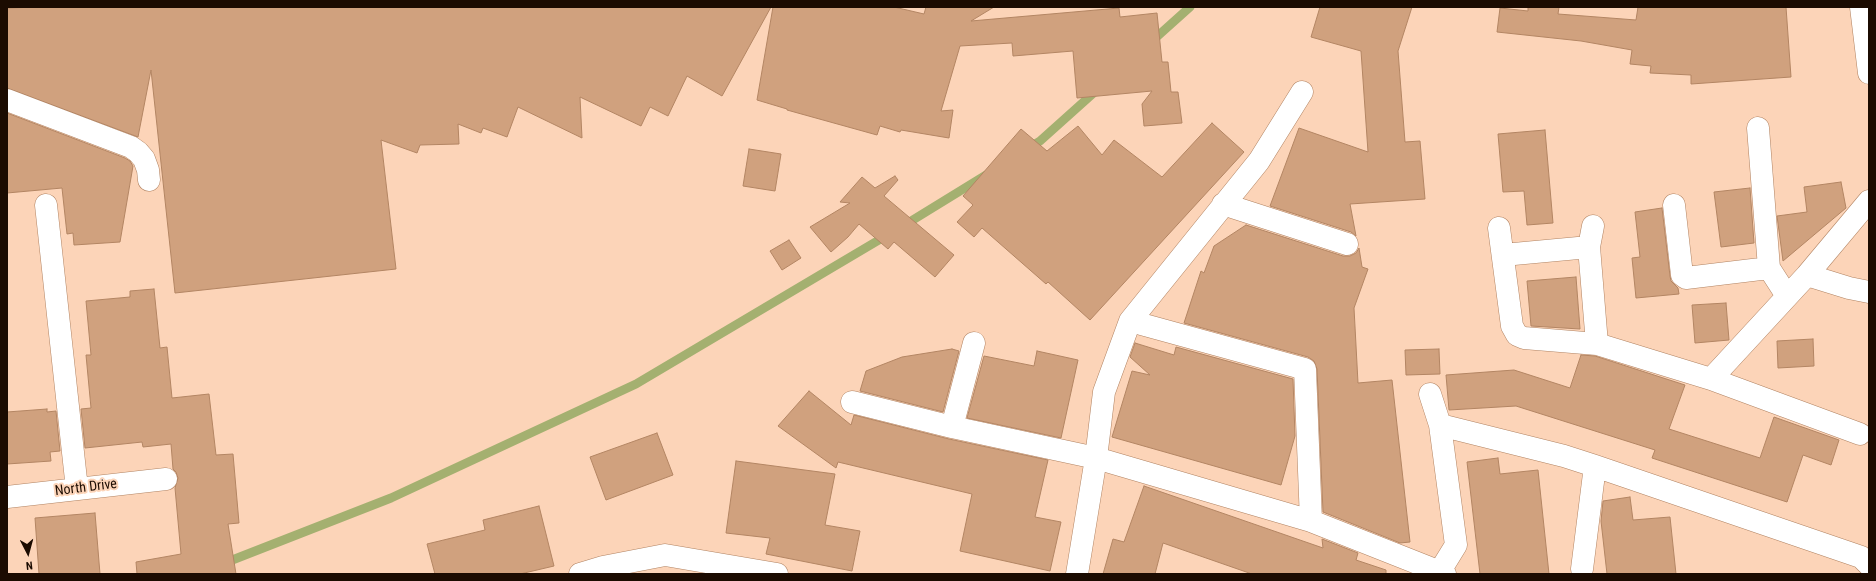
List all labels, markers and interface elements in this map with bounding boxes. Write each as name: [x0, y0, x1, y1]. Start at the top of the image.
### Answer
street label: North Drive: [54, 476, 118, 500]
north arrow: [8, 533, 48, 573]
text: N: [25, 559, 33, 572]

